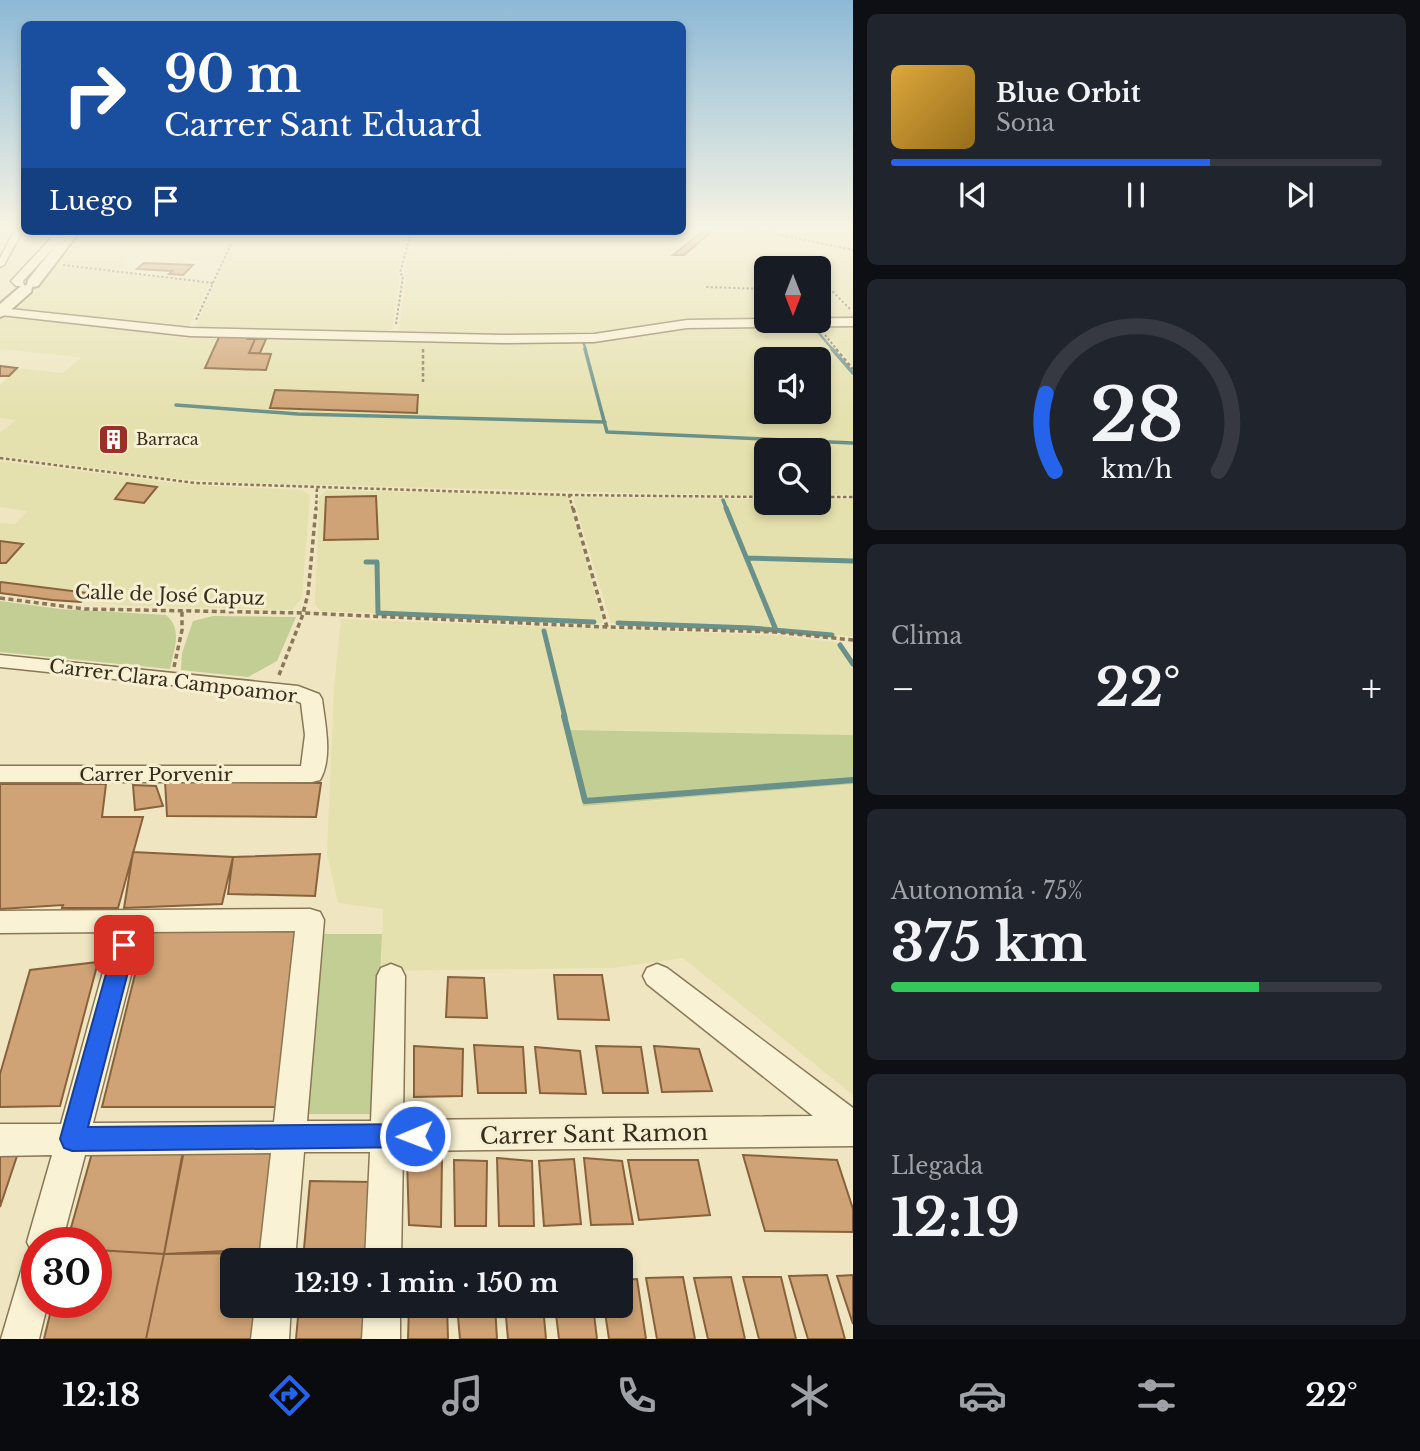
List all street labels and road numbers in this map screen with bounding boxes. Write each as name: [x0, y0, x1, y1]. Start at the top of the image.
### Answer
street label: Calle de José Capuz: [75, 580, 265, 610]
street label: Carrer Clara Campoamor: [48, 654, 298, 708]
street label: Carrer Porvenir: [79, 763, 233, 786]
street label: Carrer Sant Ramon: [480, 1118, 708, 1150]

